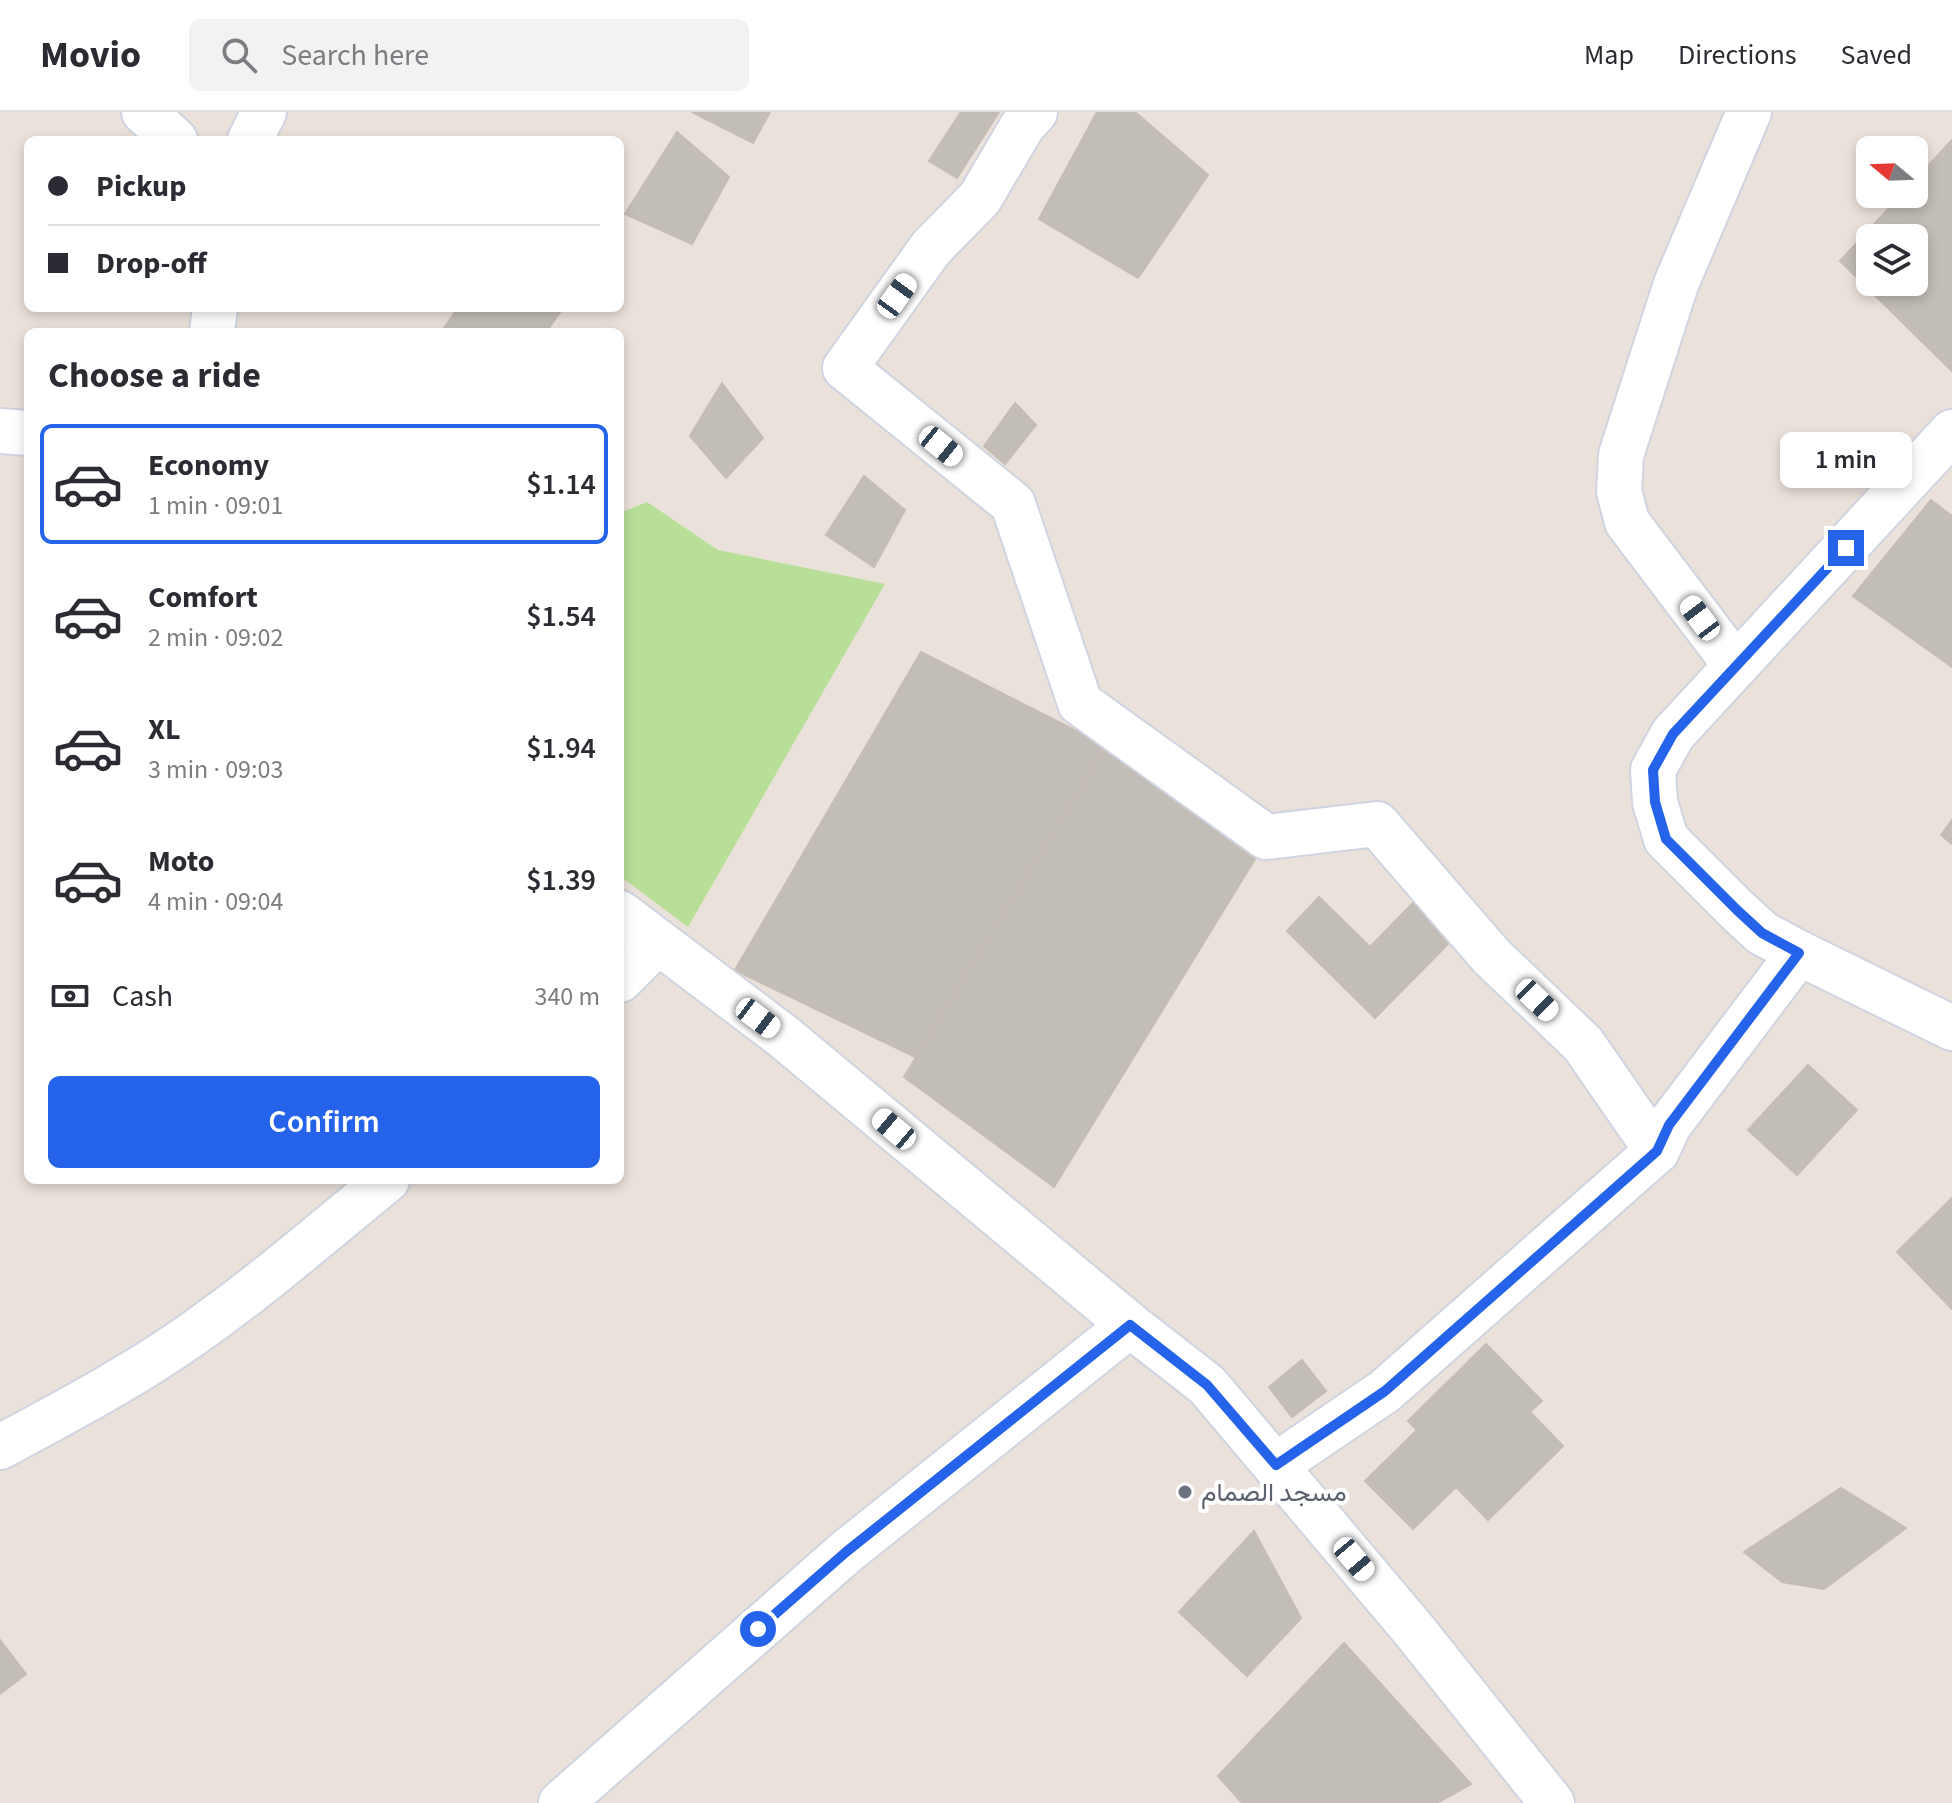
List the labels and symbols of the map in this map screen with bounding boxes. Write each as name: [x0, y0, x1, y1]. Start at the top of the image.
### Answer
north arrow: [1856, 136, 1928, 208]
car: [873, 270, 921, 322]
car: [915, 422, 967, 470]
callout: 1 min: [1780, 432, 1912, 488]
route end: [1828, 530, 1864, 566]
car: [1676, 592, 1724, 644]
car: [1511, 975, 1563, 1025]
car: [732, 994, 784, 1042]
car: [868, 1104, 920, 1154]
place label: مسجد الصمام: [1201, 1474, 1347, 1511]
marker: مسجد الصمام: [1176, 1483, 1194, 1501]
car: [1329, 1533, 1379, 1585]
route start: [740, 1611, 776, 1647]

